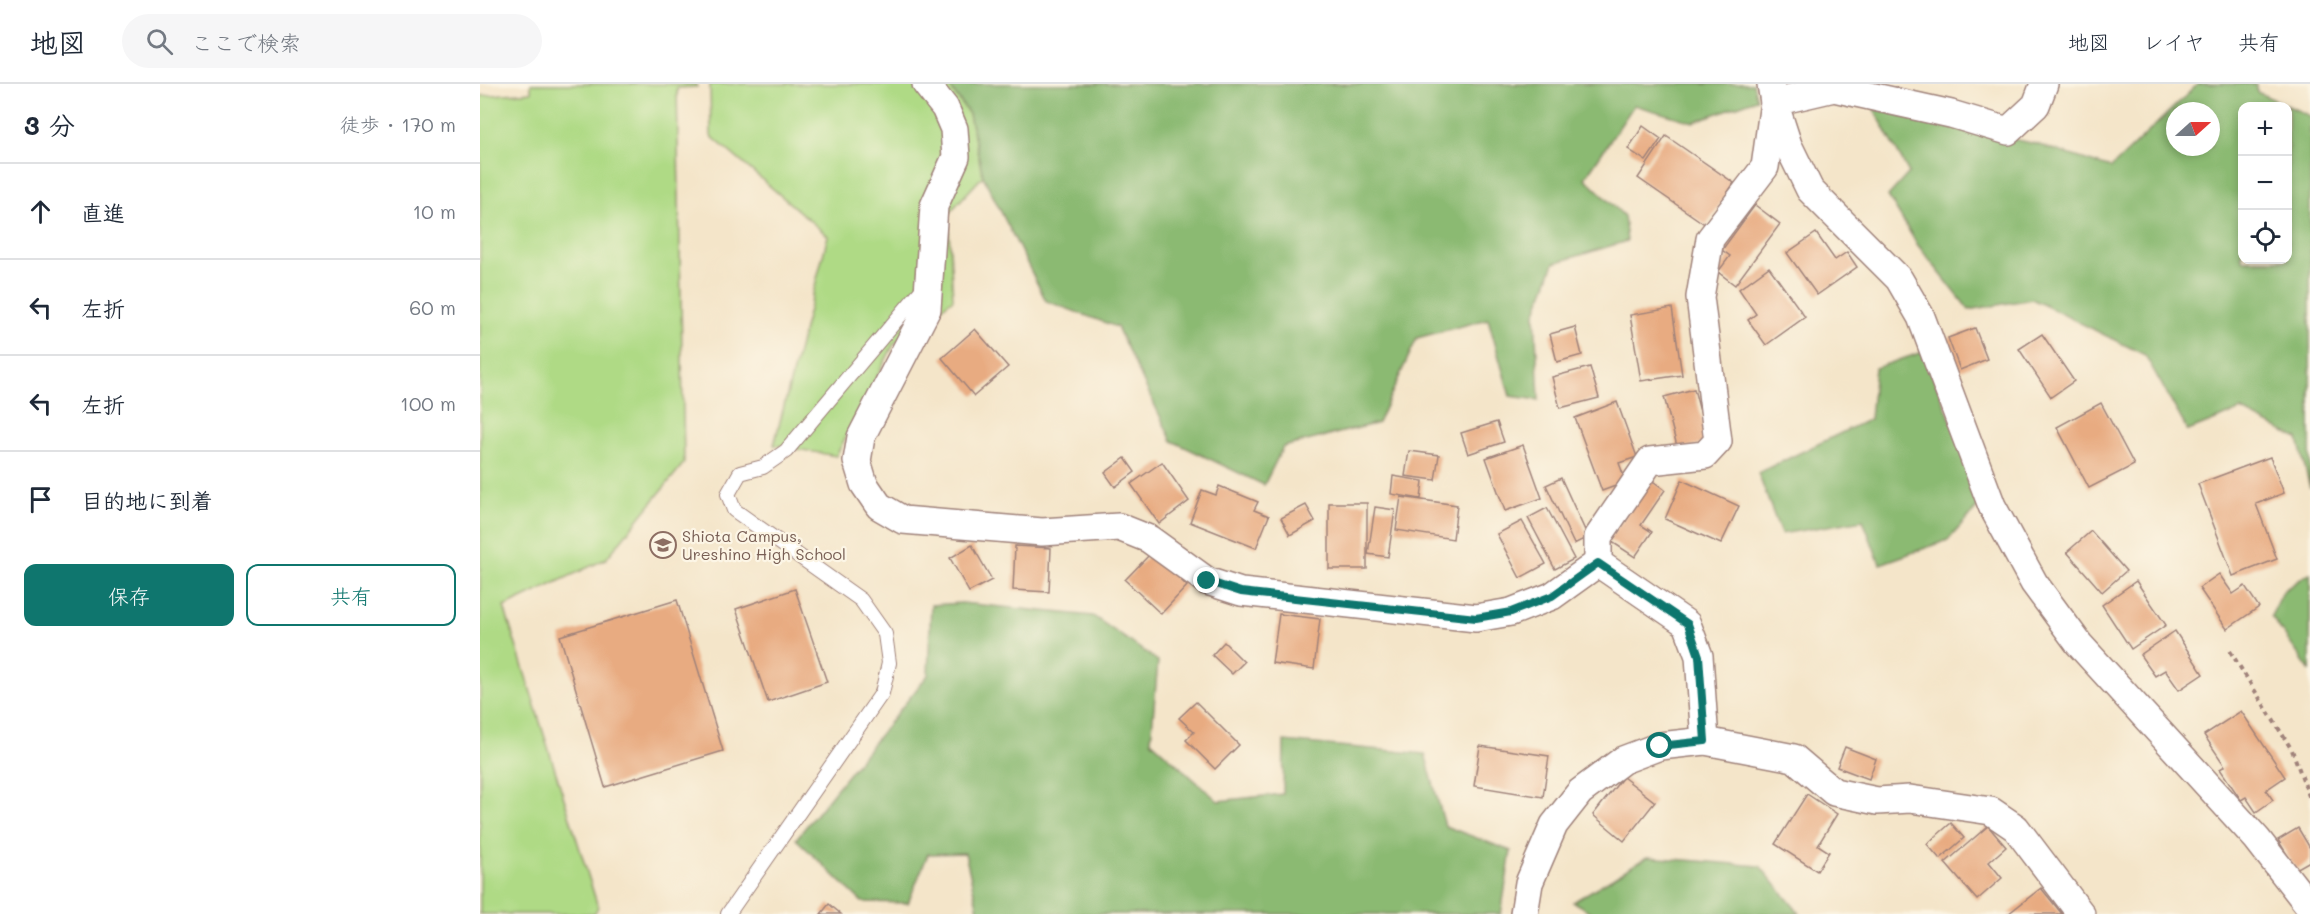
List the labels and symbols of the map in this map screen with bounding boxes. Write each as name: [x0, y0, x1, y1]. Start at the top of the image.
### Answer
north arrow: [2166, 102, 2220, 156]
place label: Shiota Campus, Ureshino High School: [682, 525, 846, 564]
school or university icon: Shiota Campus, Ureshino High School: [648, 530, 678, 560]
route end: [1193, 567, 1219, 593]
route start: [1646, 732, 1672, 758]

